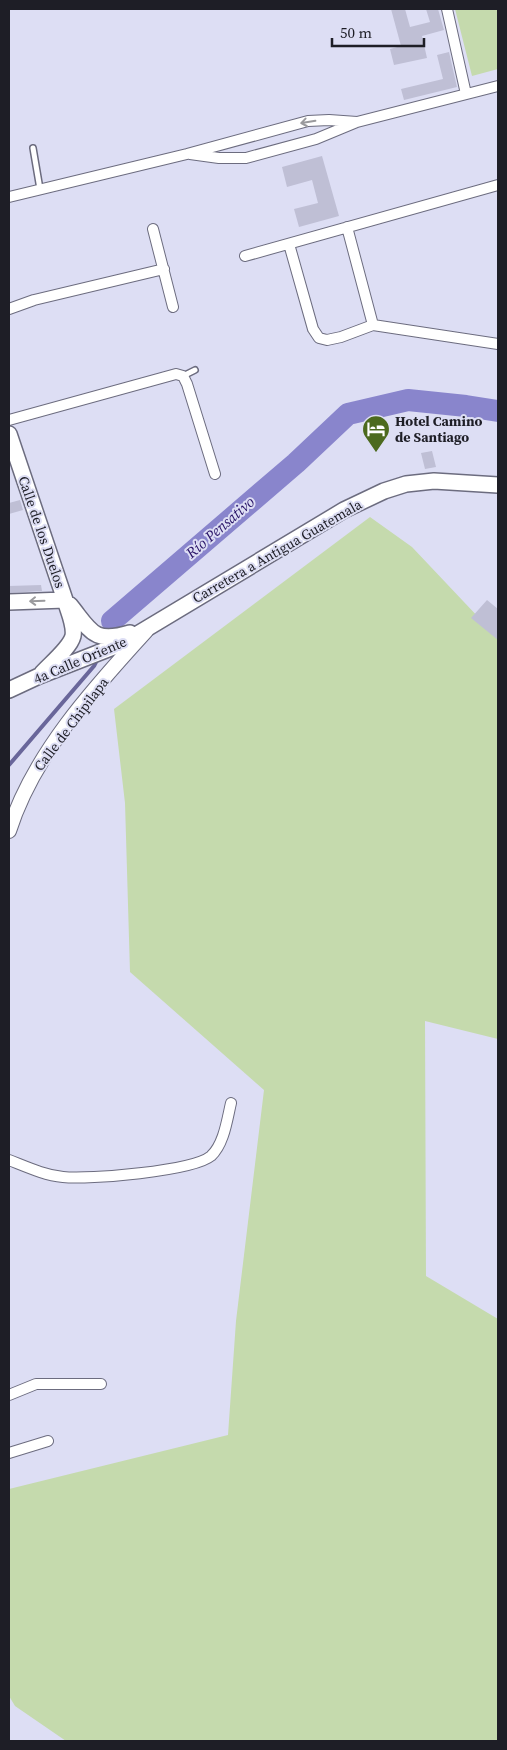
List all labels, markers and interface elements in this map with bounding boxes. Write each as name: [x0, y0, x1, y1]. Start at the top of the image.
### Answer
scale bar: [332, 15, 424, 47]
text: 50 m: [340, 22, 372, 43]
one-way arrow: [301, 117, 317, 127]
place label: Hotel Camino de Santiago: [395, 411, 483, 447]
hotel icon: Hotel Camino de Santiago: [361, 414, 391, 453]
street label: Calle de los Duelos: [13, 473, 71, 591]
water label: Río Pensativo: [180, 491, 259, 563]
street label: Carretera a Antigua Guatemala: [189, 494, 366, 608]
one-way arrow: [29, 596, 46, 606]
street label: 4a Calle Oriente: [30, 631, 130, 689]
street label: Calle de Chipilapa: [29, 672, 113, 775]

